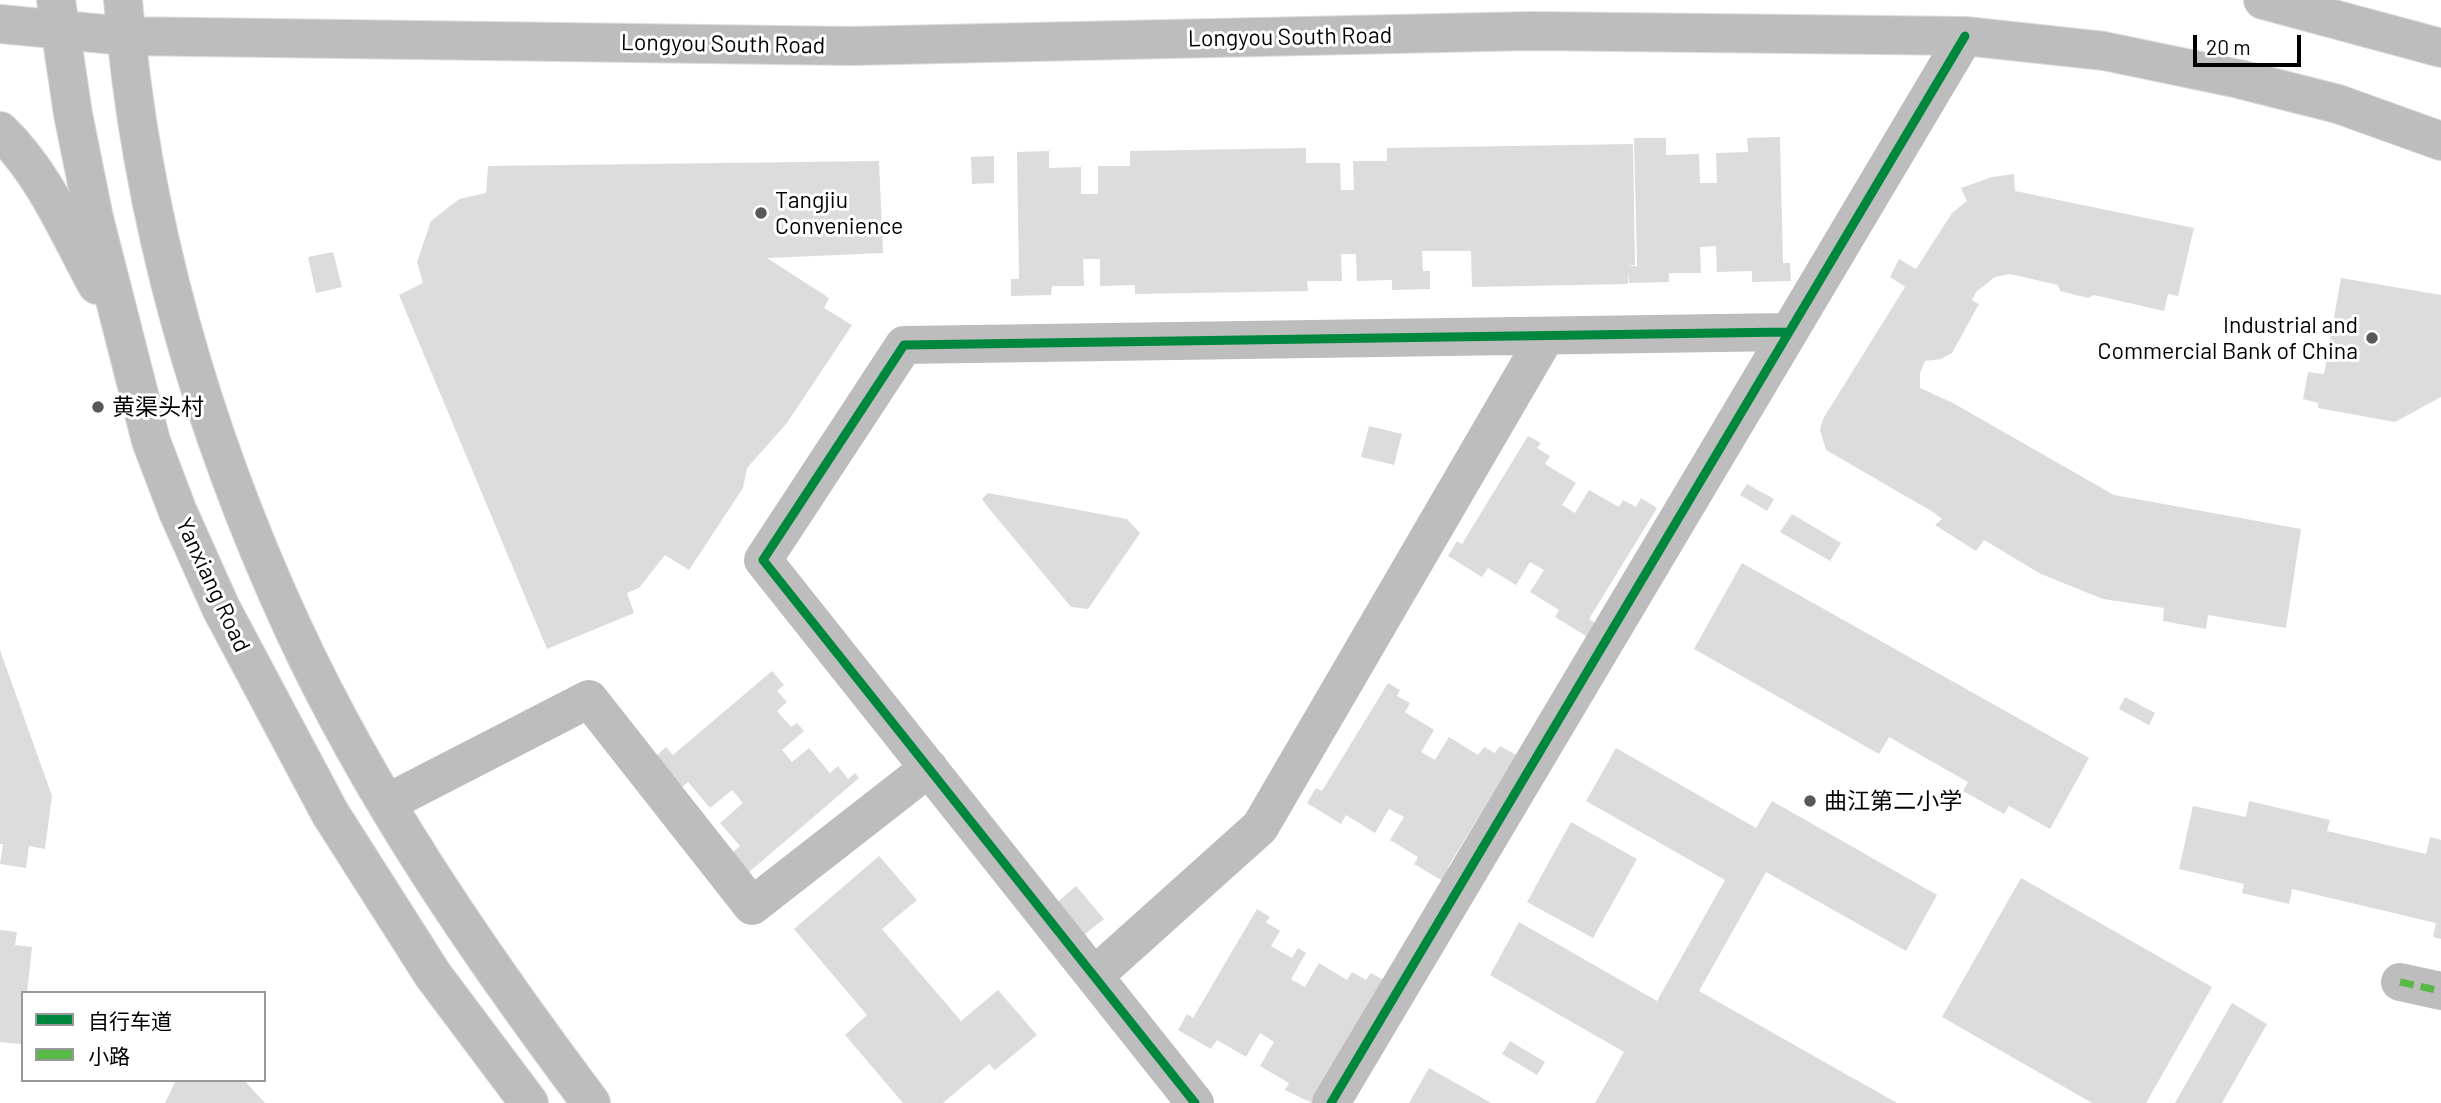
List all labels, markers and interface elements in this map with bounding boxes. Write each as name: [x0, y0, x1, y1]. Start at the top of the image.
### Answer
street label: Longyou South Road: [1188, 21, 1392, 53]
scale bar: [2196, 21, 2304, 65]
street label: Longyou South Road: [621, 28, 825, 60]
text: 20 m: [2206, 34, 2251, 59]
place label: Tangjiu Convenience: [775, 186, 903, 240]
marker: Tangjiu Convenience: [753, 205, 769, 221]
place label: Industrial and Commercial Bank of China: [2098, 311, 2358, 365]
marker: Industrial and Commercial Bank of China: [2364, 330, 2380, 346]
place label: 黄渠头村: [112, 393, 204, 421]
marker: 黄渠头村: [90, 399, 106, 415]
street label: Yanxiang Road: [170, 514, 256, 656]
place label: 曲江第二小学: [1824, 787, 1962, 815]
marker: 曲江第二小学: [1802, 793, 1818, 809]
legend: [21, 991, 266, 1082]
text: 自行车道: [88, 1008, 172, 1033]
text: 小路: [88, 1043, 130, 1068]

